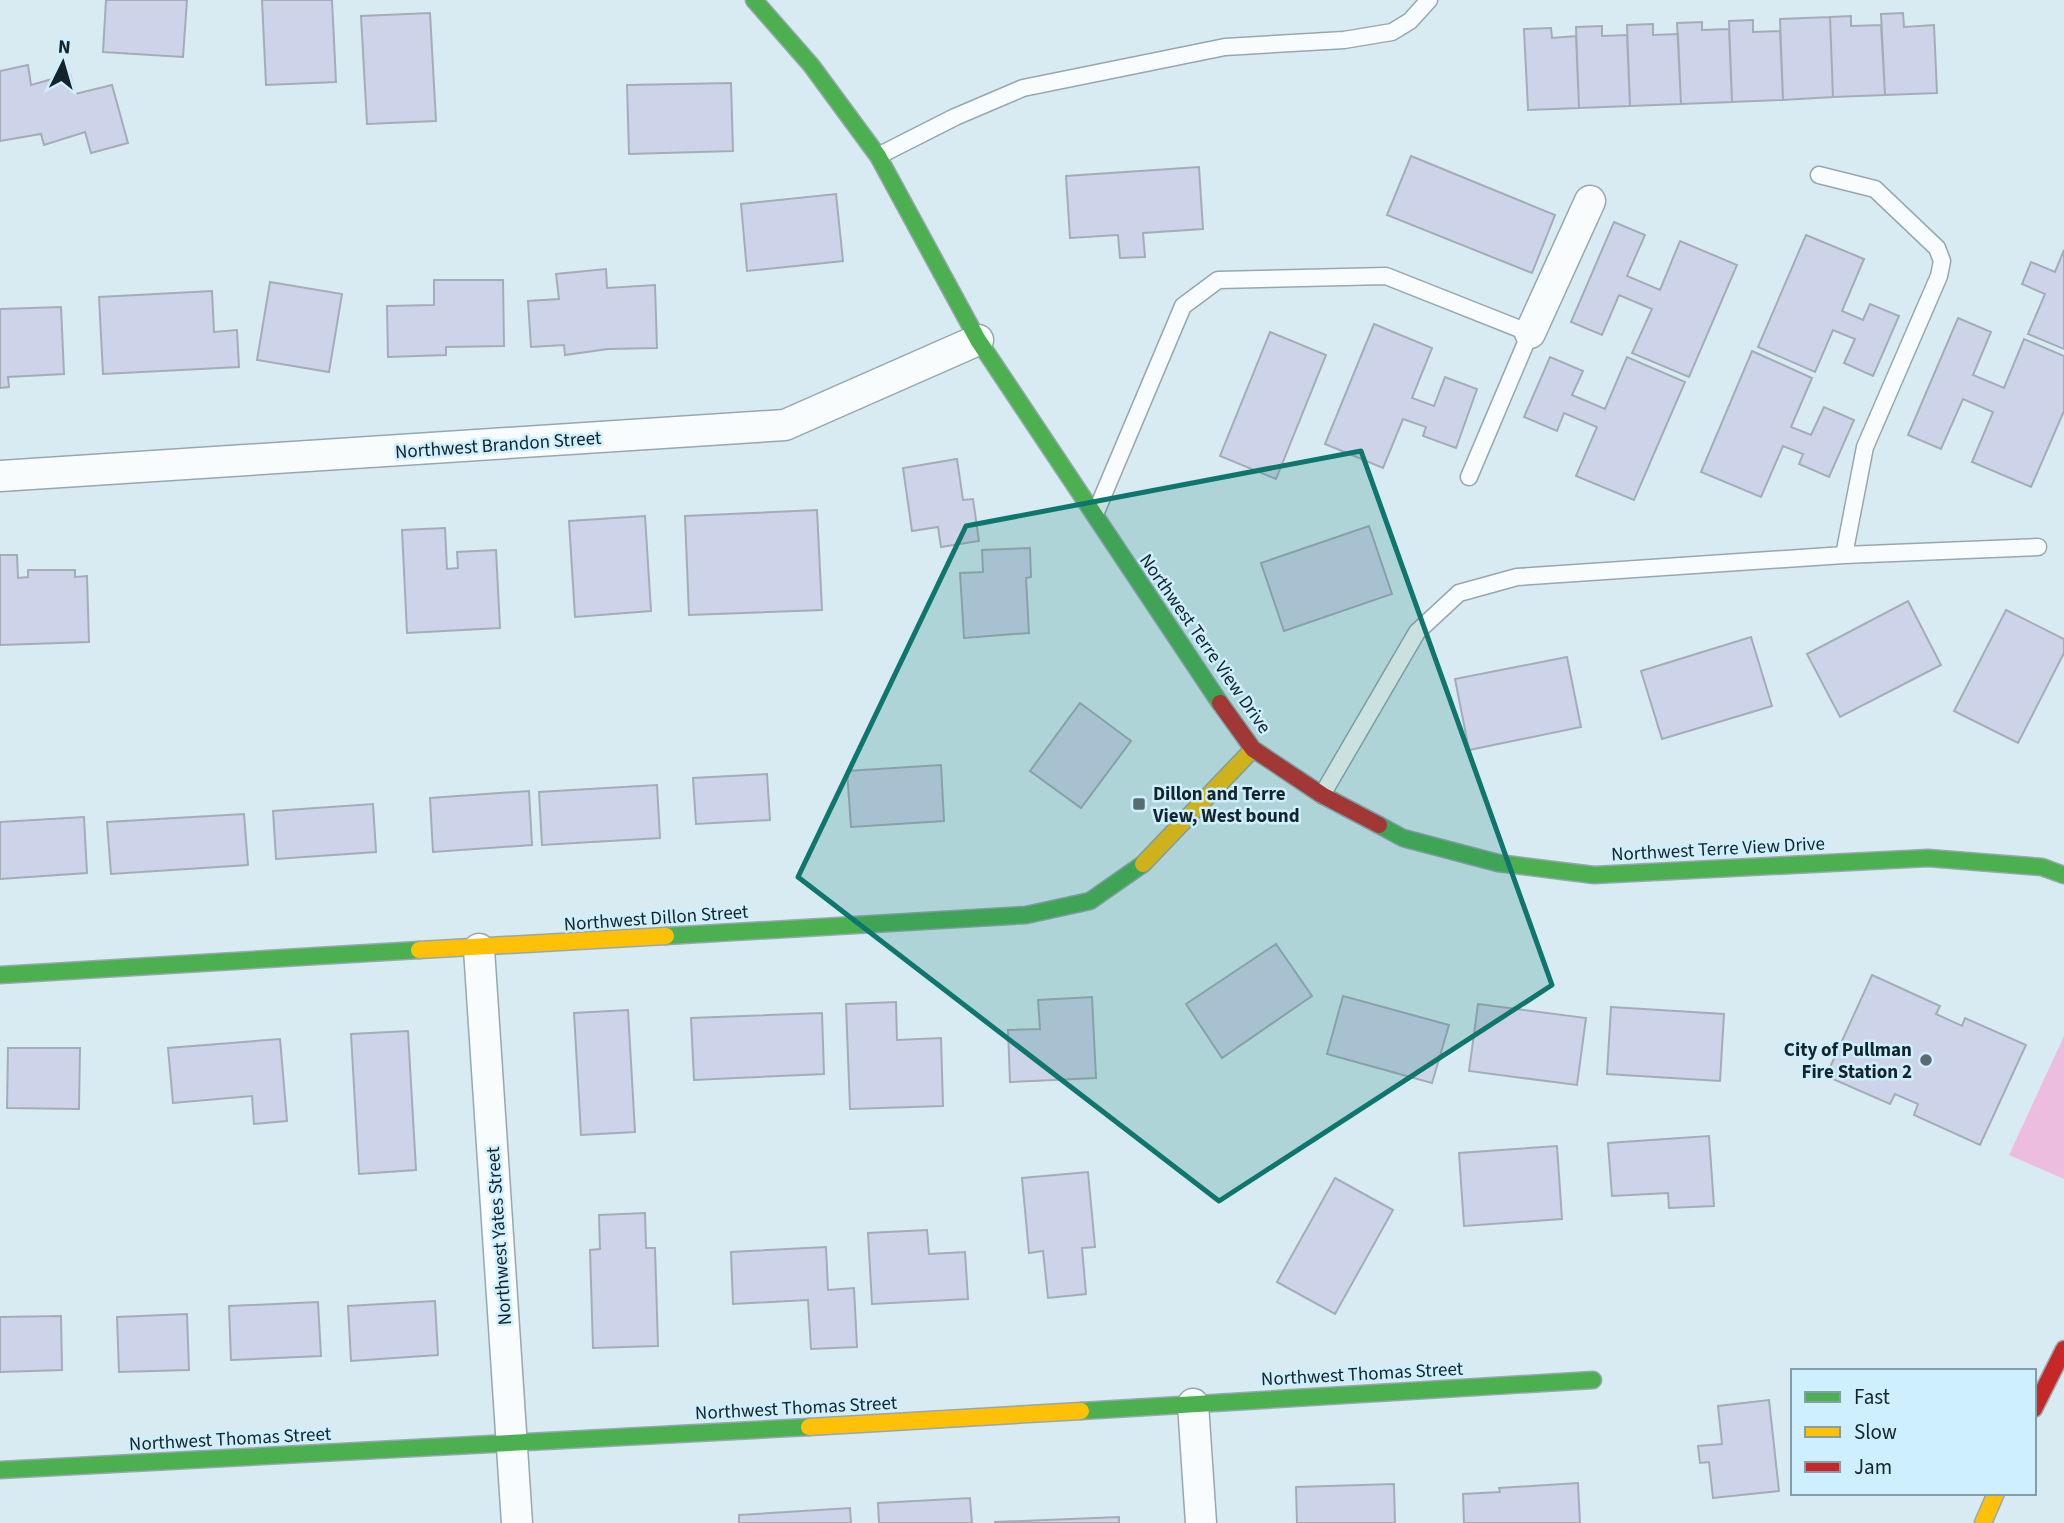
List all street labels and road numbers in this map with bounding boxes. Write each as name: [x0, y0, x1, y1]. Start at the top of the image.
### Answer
street label: Northwest Brandon Street: [394, 425, 603, 466]
street label: Northwest Terre View Drive: [1132, 548, 1277, 739]
street label: Northwest Terre View Drive: [1611, 830, 1826, 869]
street label: Northwest Dillon Street: [563, 899, 750, 938]
street label: Northwest Yates Street: [480, 1145, 519, 1326]
street label: Northwest Thomas Street: [1260, 1356, 1464, 1393]
street label: Northwest Thomas Street: [694, 1390, 898, 1427]
street label: Northwest Thomas Street: [128, 1421, 332, 1458]

